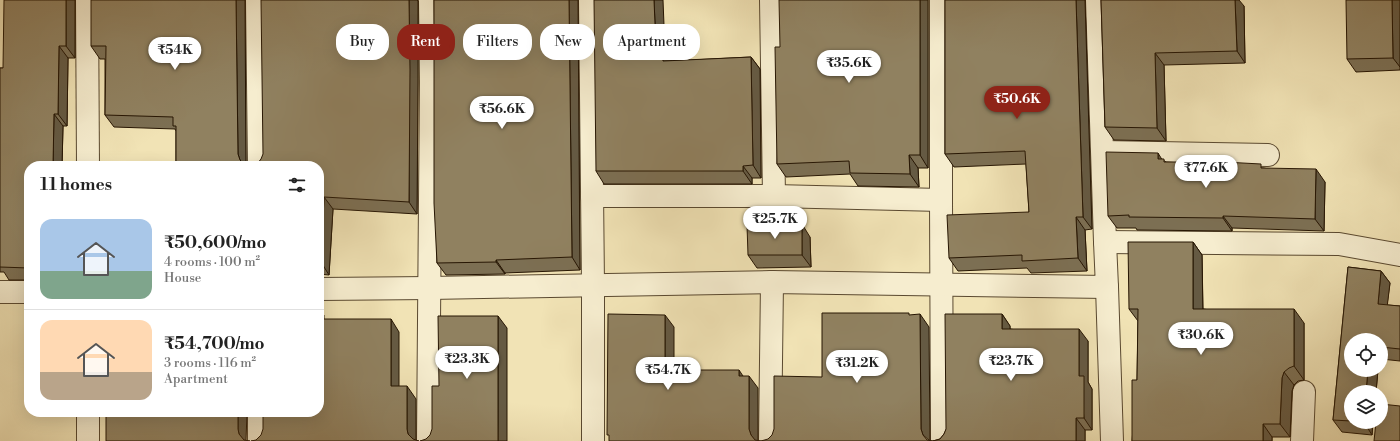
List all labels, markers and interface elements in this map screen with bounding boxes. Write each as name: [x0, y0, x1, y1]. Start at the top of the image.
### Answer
chip: Buy: [336, 24, 389, 60]
chip: Rent: [397, 24, 455, 60]
chip: Filters: [463, 24, 532, 60]
chip: New: [540, 24, 595, 60]
chip: Apartment: [603, 24, 700, 60]
pin: ₹54K: [151, 37, 199, 71]
text: ₹54K: [157, 42, 193, 58]
pin: ₹35.6K: [816, 50, 882, 84]
text: ₹35.6K: [826, 55, 872, 71]
pin: ₹50.6K: [984, 86, 1050, 120]
text: ₹50.6K: [993, 91, 1041, 107]
pin: ₹56.6K: [469, 96, 535, 130]
text: ₹56.6K: [479, 101, 525, 117]
pin: ₹77.6K: [1173, 155, 1239, 189]
text: ₹77.6K: [1184, 160, 1228, 176]
text: 11 homes: [40, 174, 112, 196]
icon: filters: [286, 174, 308, 196]
pin: ₹25.7K: [742, 206, 808, 240]
text: ₹25.7K: [752, 211, 798, 227]
text: ₹50,600/mo: [164, 232, 267, 254]
icon: home: [72, 235, 120, 283]
text: 4 rooms · 100 m²: [164, 254, 260, 270]
text: House: [164, 270, 201, 286]
pin: ₹30.6K: [1168, 322, 1234, 356]
text: ₹30.6K: [1177, 327, 1225, 343]
text: ₹54,700/mo: [164, 333, 265, 355]
map controls: [1344, 333, 1388, 429]
button: locate: [1344, 333, 1388, 377]
icon: home: [72, 336, 120, 384]
pin: ₹23.3K: [434, 346, 500, 380]
pin: ₹23.7K: [978, 348, 1044, 382]
pin: ₹31.2K: [824, 350, 890, 384]
text: ₹23.3K: [444, 351, 490, 367]
text: ₹23.7K: [988, 353, 1034, 369]
text: 3 rooms · 116 m²: [164, 355, 256, 371]
text: ₹31.2K: [835, 355, 879, 371]
pin: ₹54.7K: [635, 357, 701, 391]
text: ₹54.7K: [645, 362, 691, 378]
text: Apartment: [164, 371, 228, 387]
button: layers: [1344, 385, 1388, 429]

